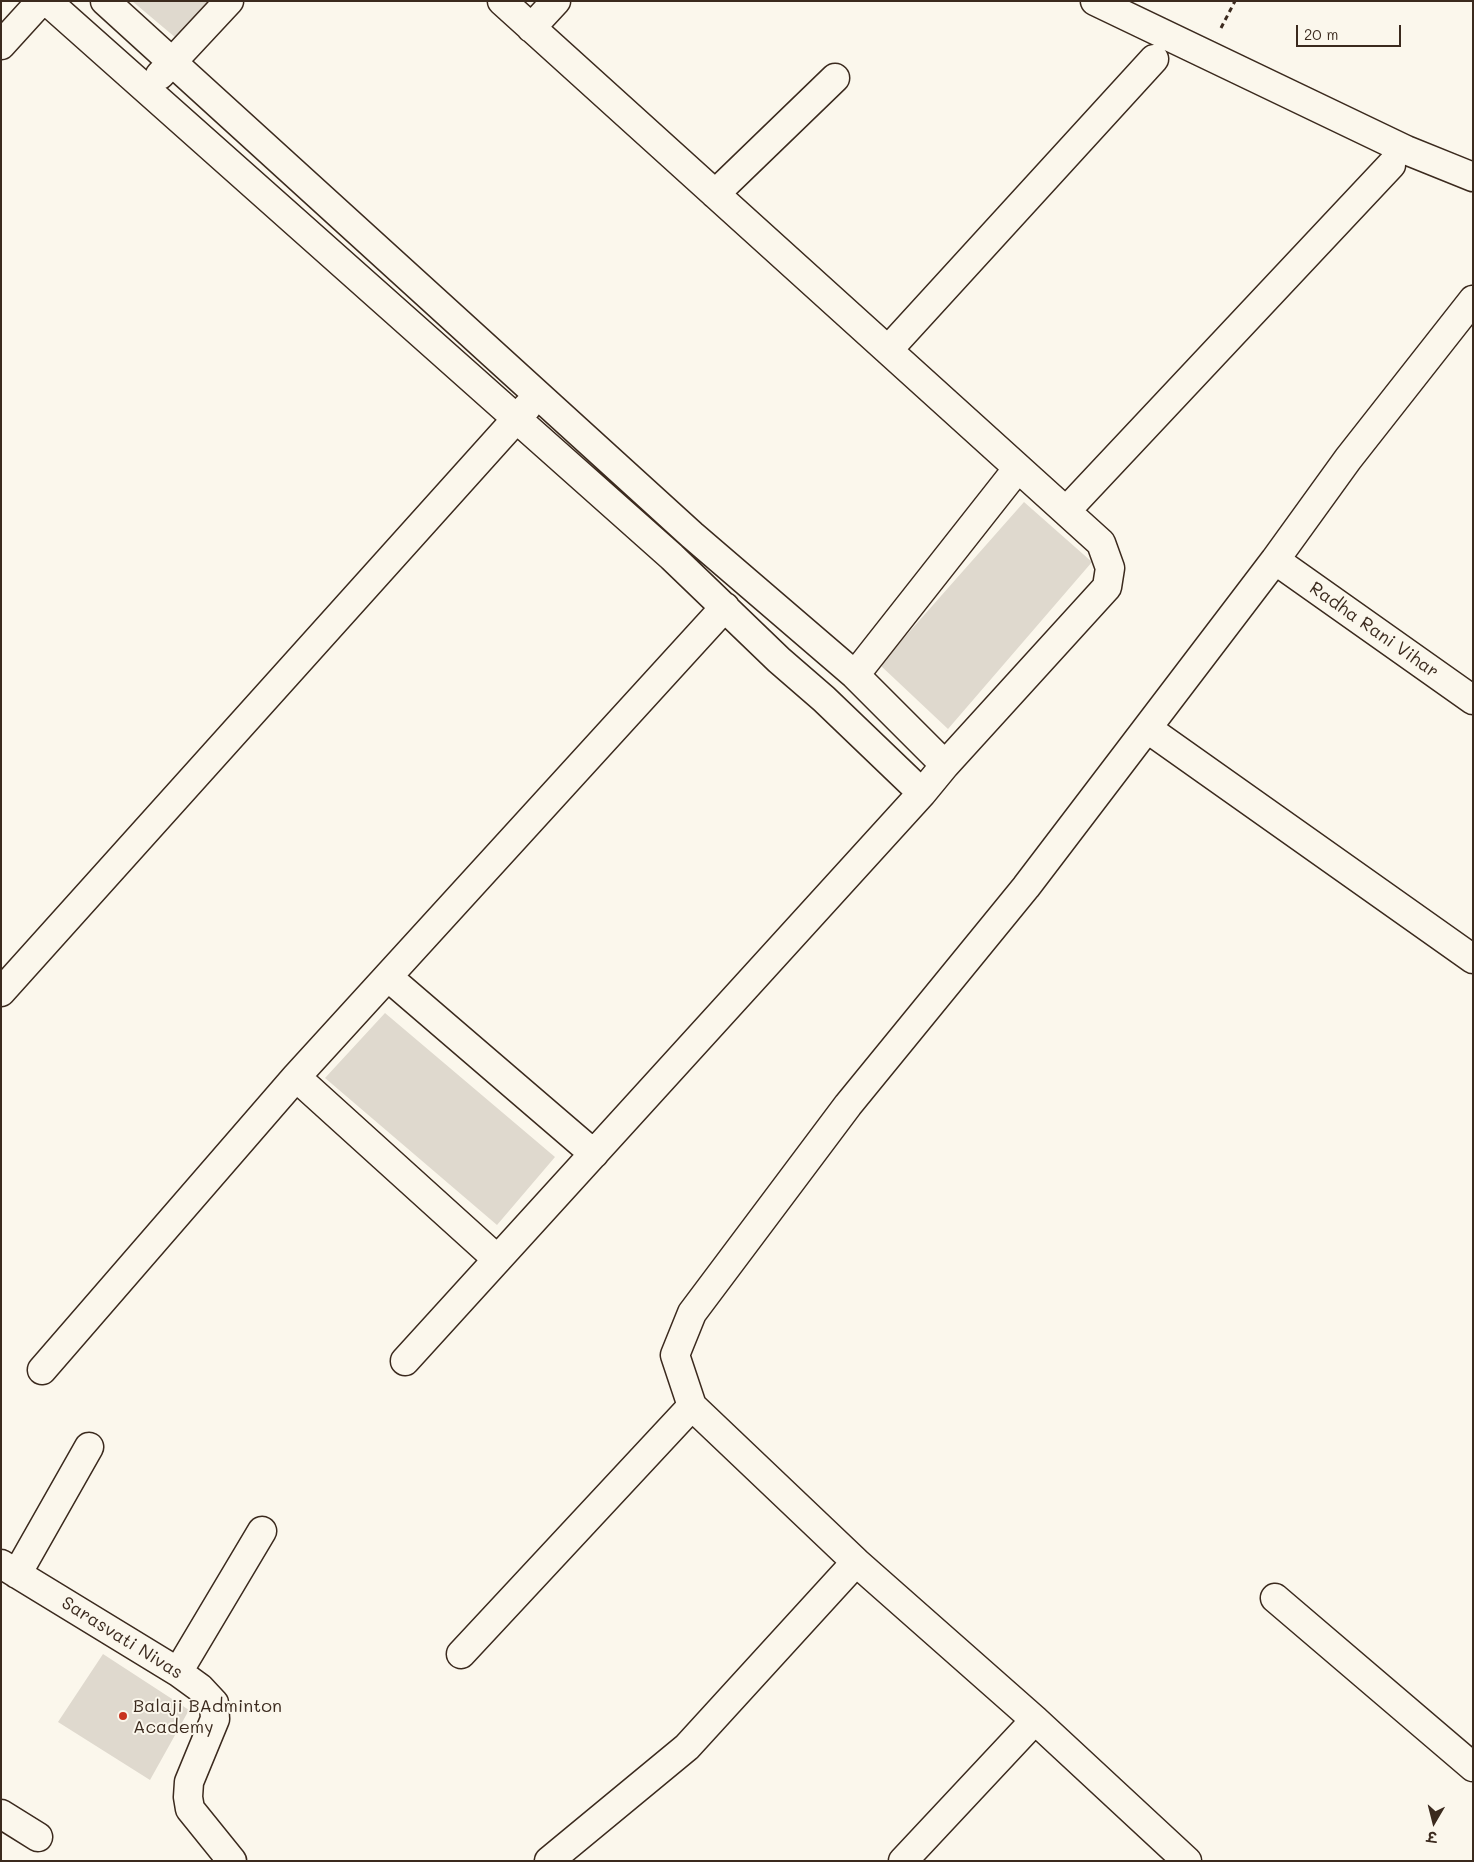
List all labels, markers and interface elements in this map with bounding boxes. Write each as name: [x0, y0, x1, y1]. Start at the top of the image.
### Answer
scale bar: [1299, 15, 1404, 47]
text: 20 m: [1304, 24, 1338, 44]
street label: Radha Rani Vihar: [1305, 577, 1443, 683]
street label: Sarasvati Nivas: [58, 1592, 186, 1684]
place label: Balaji BAdminton Academy: [133, 1695, 282, 1738]
marker: Balaji BAdminton Academy: [117, 1710, 129, 1722]
north arrow: [1409, 1797, 1459, 1847]
text: उ: [1426, 1827, 1438, 1847]

